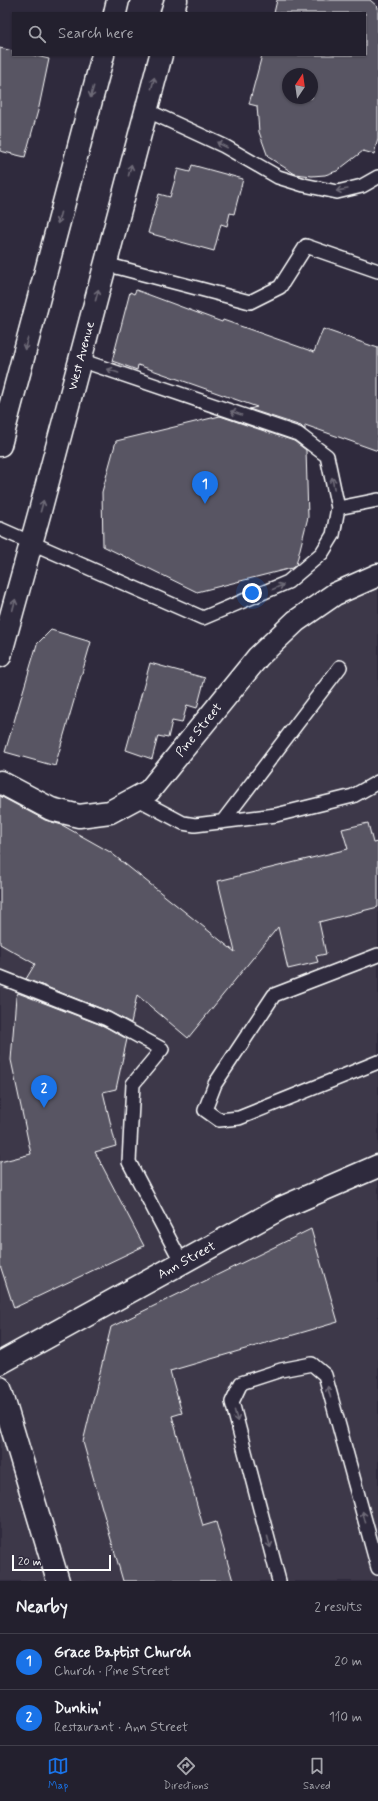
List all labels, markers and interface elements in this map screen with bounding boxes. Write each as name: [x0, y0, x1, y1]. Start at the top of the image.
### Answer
search box: [12, 12, 366, 56]
icon: search: [26, 23, 48, 45]
text: Search here: [58, 24, 134, 44]
north arrow: [282, 68, 318, 104]
one-way arrow: [150, 76, 158, 89]
one-way arrow: [88, 86, 95, 99]
one-way arrow: [216, 141, 228, 148]
one-way arrow: [127, 163, 134, 176]
one-way arrow: [335, 186, 348, 194]
one-way arrow: [55, 211, 62, 224]
one-way arrow: [94, 289, 101, 302]
street label: West Avenue: [64, 319, 99, 392]
one-way arrow: [22, 337, 29, 350]
one-way arrow: [106, 367, 119, 374]
one-way arrow: [230, 408, 242, 416]
pin: 1: [192, 471, 218, 504]
one-way arrow: [328, 477, 336, 490]
one-way arrow: [38, 499, 46, 512]
your location: [242, 583, 262, 603]
one-way arrow: [272, 583, 284, 590]
one-way arrow: [11, 599, 18, 612]
street label: Pine Street: [172, 699, 226, 760]
pin: 2: [31, 1075, 57, 1108]
street label: Ann Street: [154, 1237, 219, 1283]
one-way arrow: [325, 1386, 333, 1399]
one-way arrow: [233, 1410, 240, 1423]
one-way arrow: [360, 1511, 367, 1524]
one-way arrow: [266, 1535, 273, 1548]
scale bar: [12, 1553, 111, 1572]
text: 20 m: [18, 1555, 41, 1569]
text: Nearby: [16, 1596, 68, 1618]
text: 2 results: [315, 1599, 362, 1616]
text: Grace Baptist Church: [54, 1643, 191, 1663]
text: 1: [26, 1653, 32, 1670]
text: 20 m: [334, 1653, 362, 1670]
text: Church · Pine Street: [54, 1663, 170, 1680]
text: Dunkin': [54, 1699, 102, 1719]
text: 2: [26, 1709, 32, 1726]
text: 110 m: [329, 1709, 362, 1726]
text: Restaurant · Ann Street: [54, 1719, 188, 1736]
tab: Map: [47, 1755, 69, 1793]
tab: Directions: [163, 1755, 209, 1793]
tab: Saved: [303, 1755, 331, 1793]

